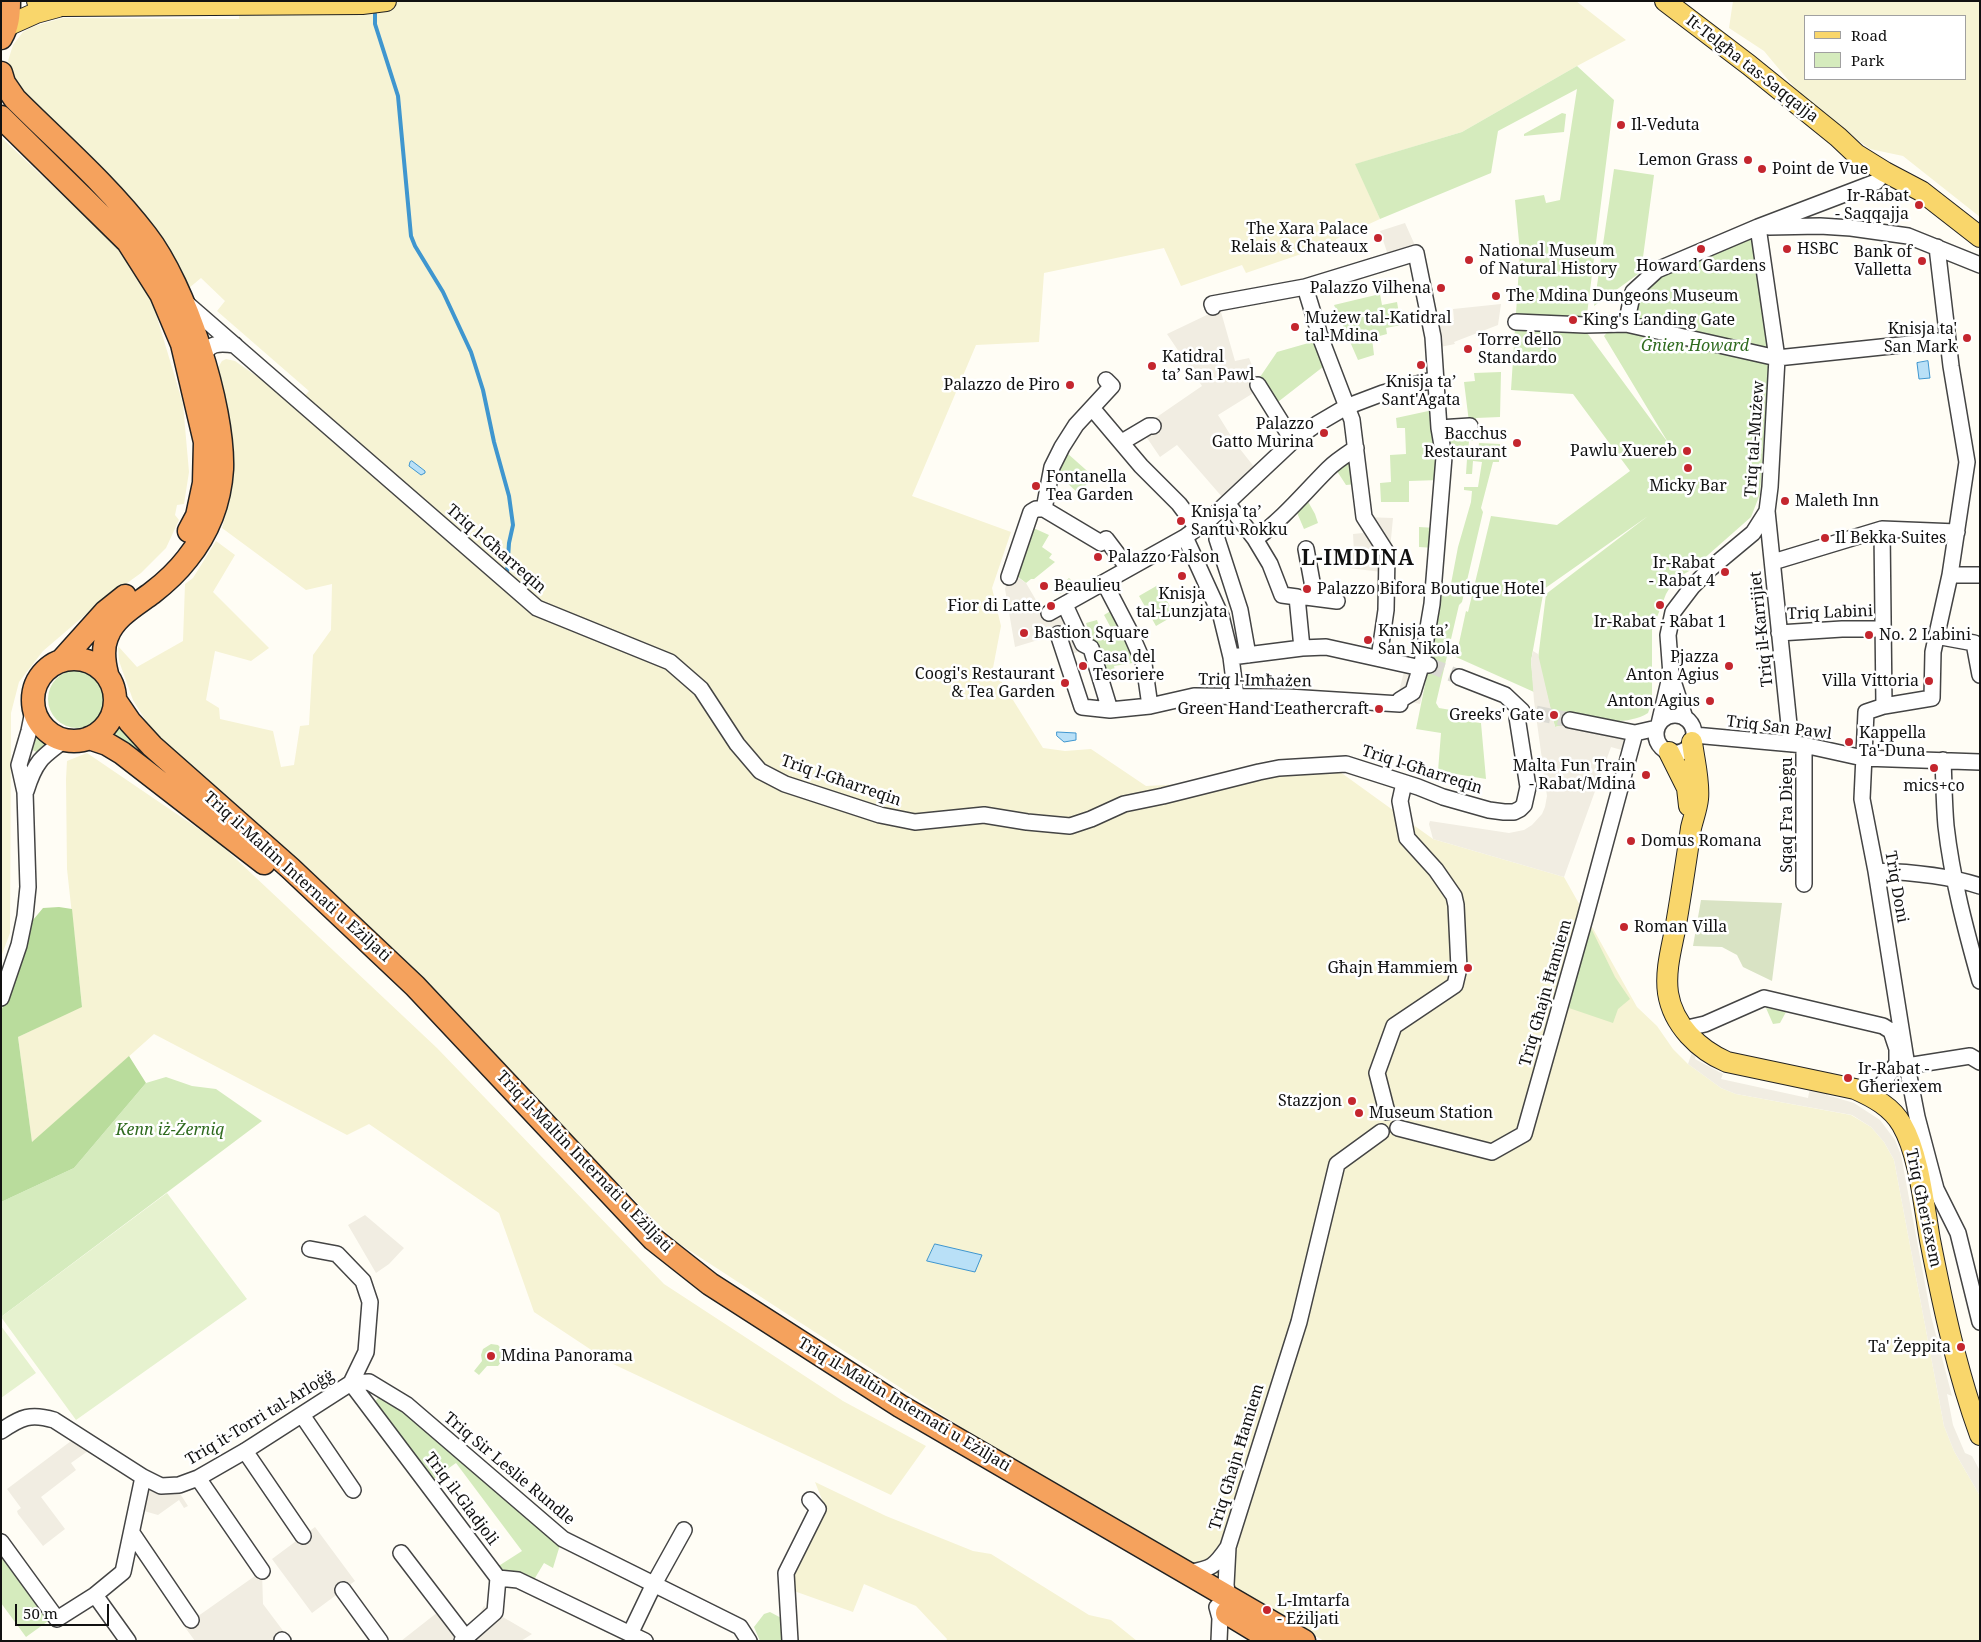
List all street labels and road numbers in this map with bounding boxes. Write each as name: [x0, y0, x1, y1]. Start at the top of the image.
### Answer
street label: It-Telgħa tas-Saqqajja: [1682, 11, 1822, 127]
street label: Triq tal-Mużew: [1741, 380, 1769, 498]
street label: Triq l-Għarreqin: [442, 500, 550, 598]
street label: Triq il-Karrijiet: [1746, 570, 1778, 688]
street label: Triq Labini: [1787, 602, 1873, 624]
street label: Triq l-Imħażen: [1198, 670, 1312, 692]
street label: Triq San Pawl: [1725, 712, 1833, 744]
street label: Triq l-Għarreqin: [1359, 741, 1485, 799]
street label: Triq l-Għarreqin: [778, 751, 904, 811]
street label: Sqaq Fra Diegu: [1777, 757, 1797, 873]
street label: Triq il-Maltin Internati u Eżiljati: [200, 788, 394, 966]
street label: Triq Doni: [1880, 850, 1912, 924]
street label: Triq Għajn Ħamiem: [1516, 917, 1576, 1069]
street label: Triq il-Maltin Internati u Eżiljati: [492, 1067, 676, 1257]
street label: Triq Għeriexem: [1901, 1147, 1945, 1269]
street label: Triq il-Maltin Internati u Eżiljati: [794, 1334, 1014, 1476]
street label: Triq it-Torri tal-Arloġġ: [182, 1366, 338, 1470]
street label: Triq Għajn Ħamiem: [1206, 1382, 1268, 1532]
street label: Triq Sir Leslie Rundle: [440, 1409, 578, 1529]
street label: Triq il-Gladjoli: [420, 1449, 502, 1549]

